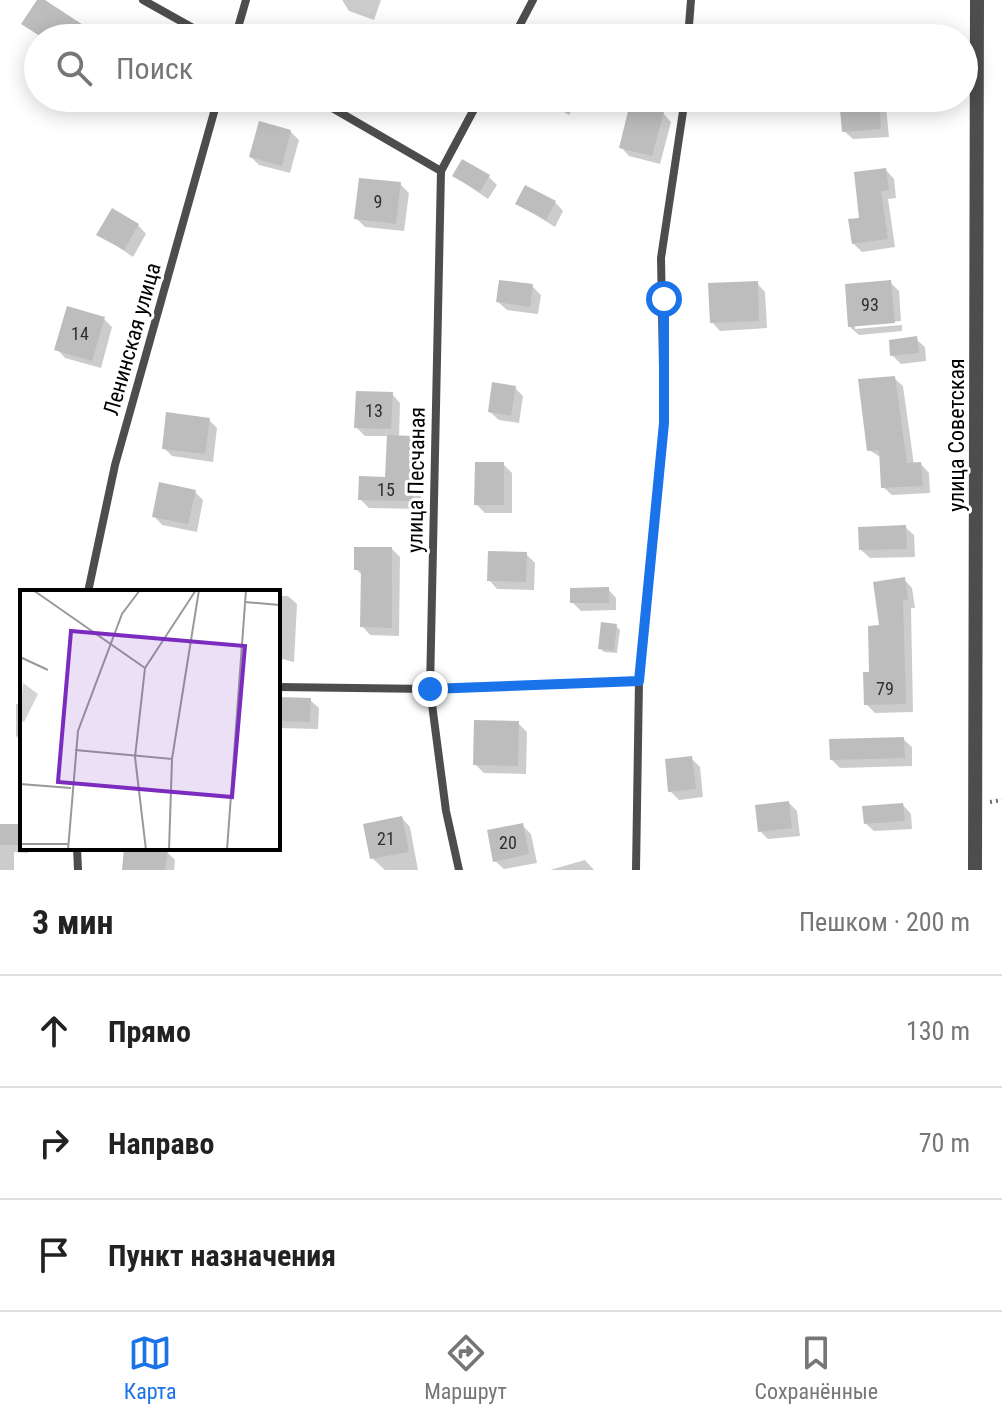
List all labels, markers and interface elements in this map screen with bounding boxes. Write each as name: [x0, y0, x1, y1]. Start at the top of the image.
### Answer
search box: [24, 24, 978, 112]
icon: search: [52, 46, 96, 90]
text: Поиск: [116, 51, 193, 86]
house number: 9: [374, 191, 382, 212]
street label: Ленинская улица: [98, 260, 166, 418]
route start: [646, 281, 682, 317]
house number: 93: [861, 294, 879, 315]
house number: 14: [71, 323, 89, 344]
street label: улица Советская: [944, 358, 969, 512]
house number: 13: [365, 400, 383, 421]
street label: улица Песчаная: [402, 407, 430, 553]
house number: 15: [377, 479, 395, 500]
inset map: [20, 590, 280, 850]
route end: [412, 671, 448, 707]
house number: 79: [876, 678, 894, 699]
house number: 21: [377, 828, 395, 849]
house number: 20: [499, 832, 517, 853]
text: 3 мин: [32, 902, 114, 942]
text: Пешком · 200 m: [799, 907, 970, 937]
icon: ahead: [32, 1009, 76, 1053]
text: Прямо: [108, 1014, 191, 1049]
text: 130 m: [906, 1016, 970, 1046]
icon: right: [32, 1121, 76, 1165]
text: Направо: [108, 1126, 214, 1161]
text: 70 m: [919, 1128, 970, 1158]
icon: arrive: [32, 1233, 76, 1277]
text: Пункт назначения: [108, 1238, 336, 1273]
tab: Карта: [124, 1331, 176, 1404]
tab: Маршрут: [424, 1331, 507, 1404]
tab: Сохранённые: [755, 1331, 878, 1404]

